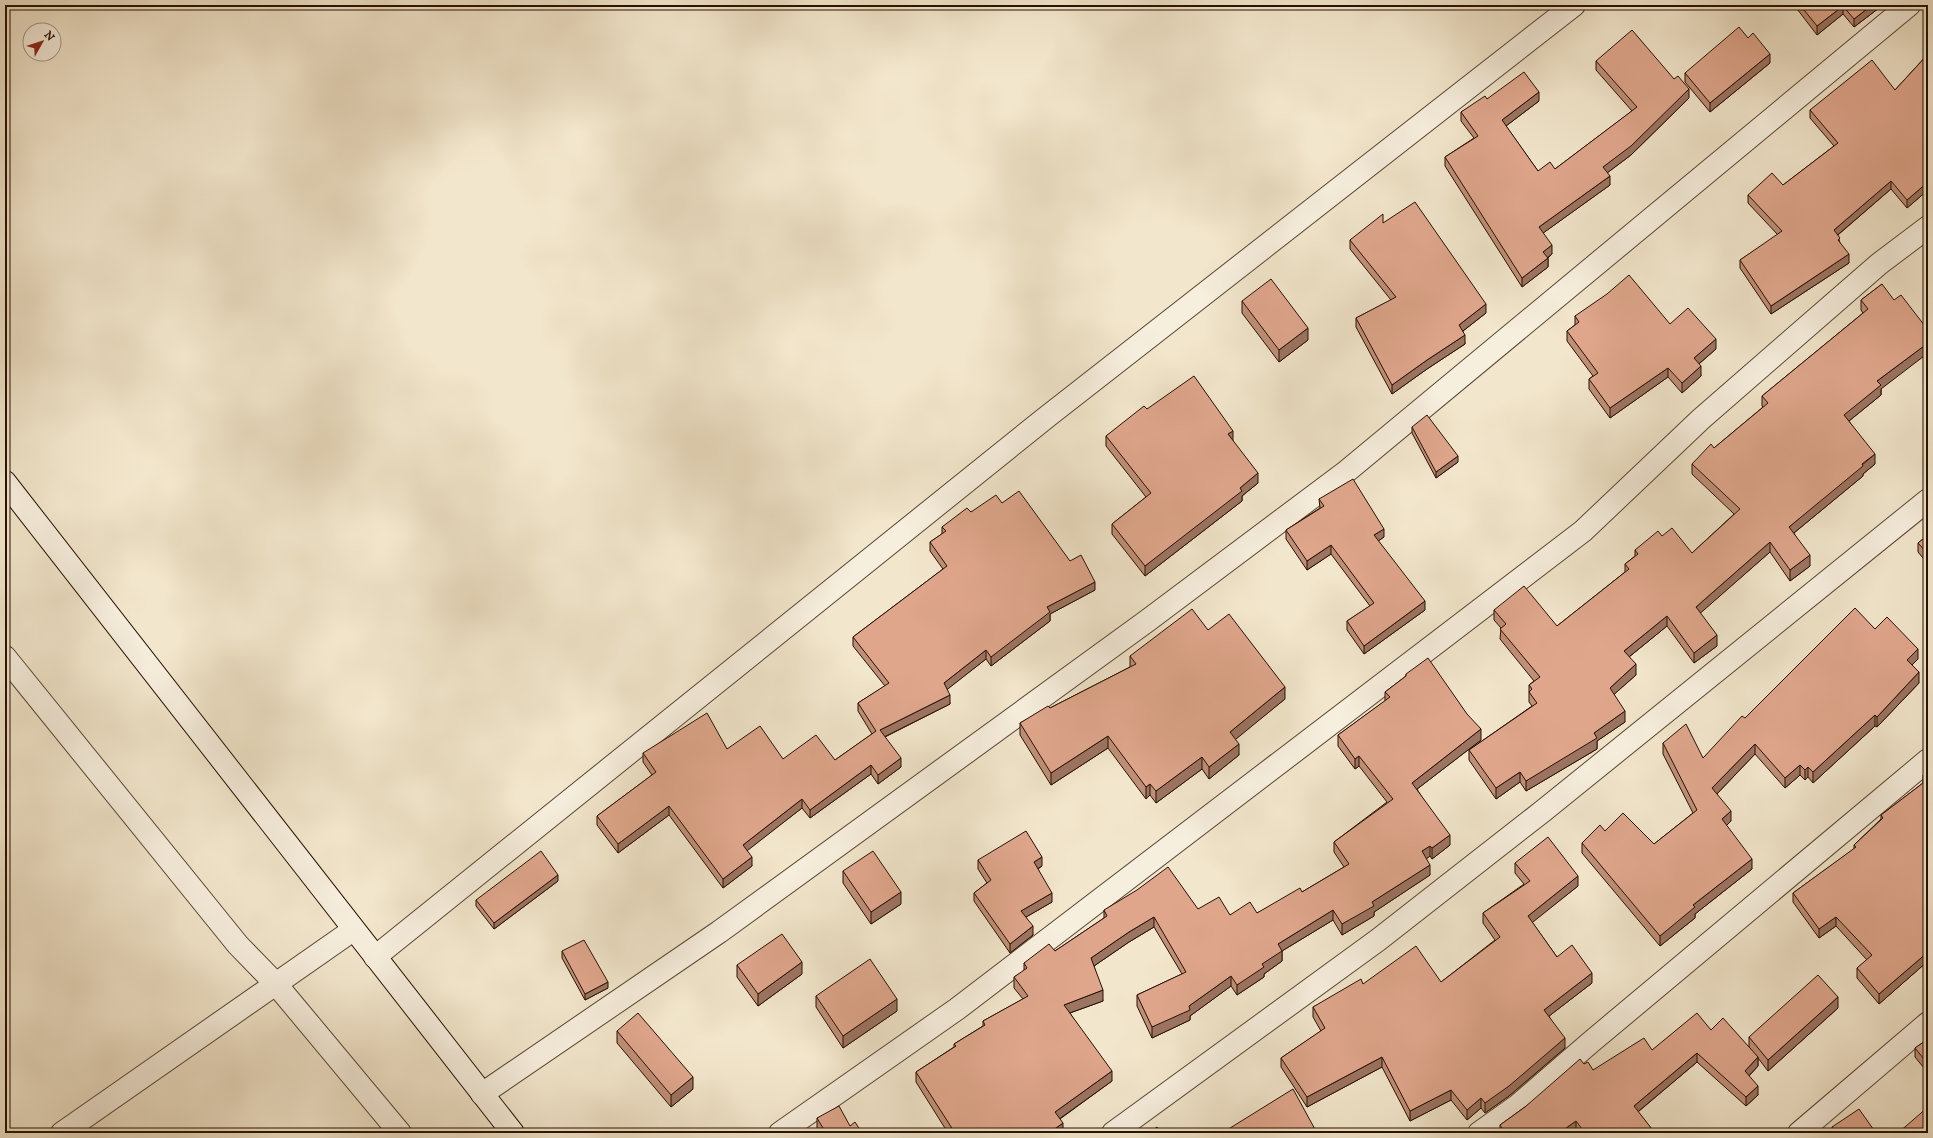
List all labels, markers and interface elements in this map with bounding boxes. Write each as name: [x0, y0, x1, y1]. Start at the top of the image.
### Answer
north arrow: [22, 22, 62, 62]
text: N: [41, 28, 57, 44]

